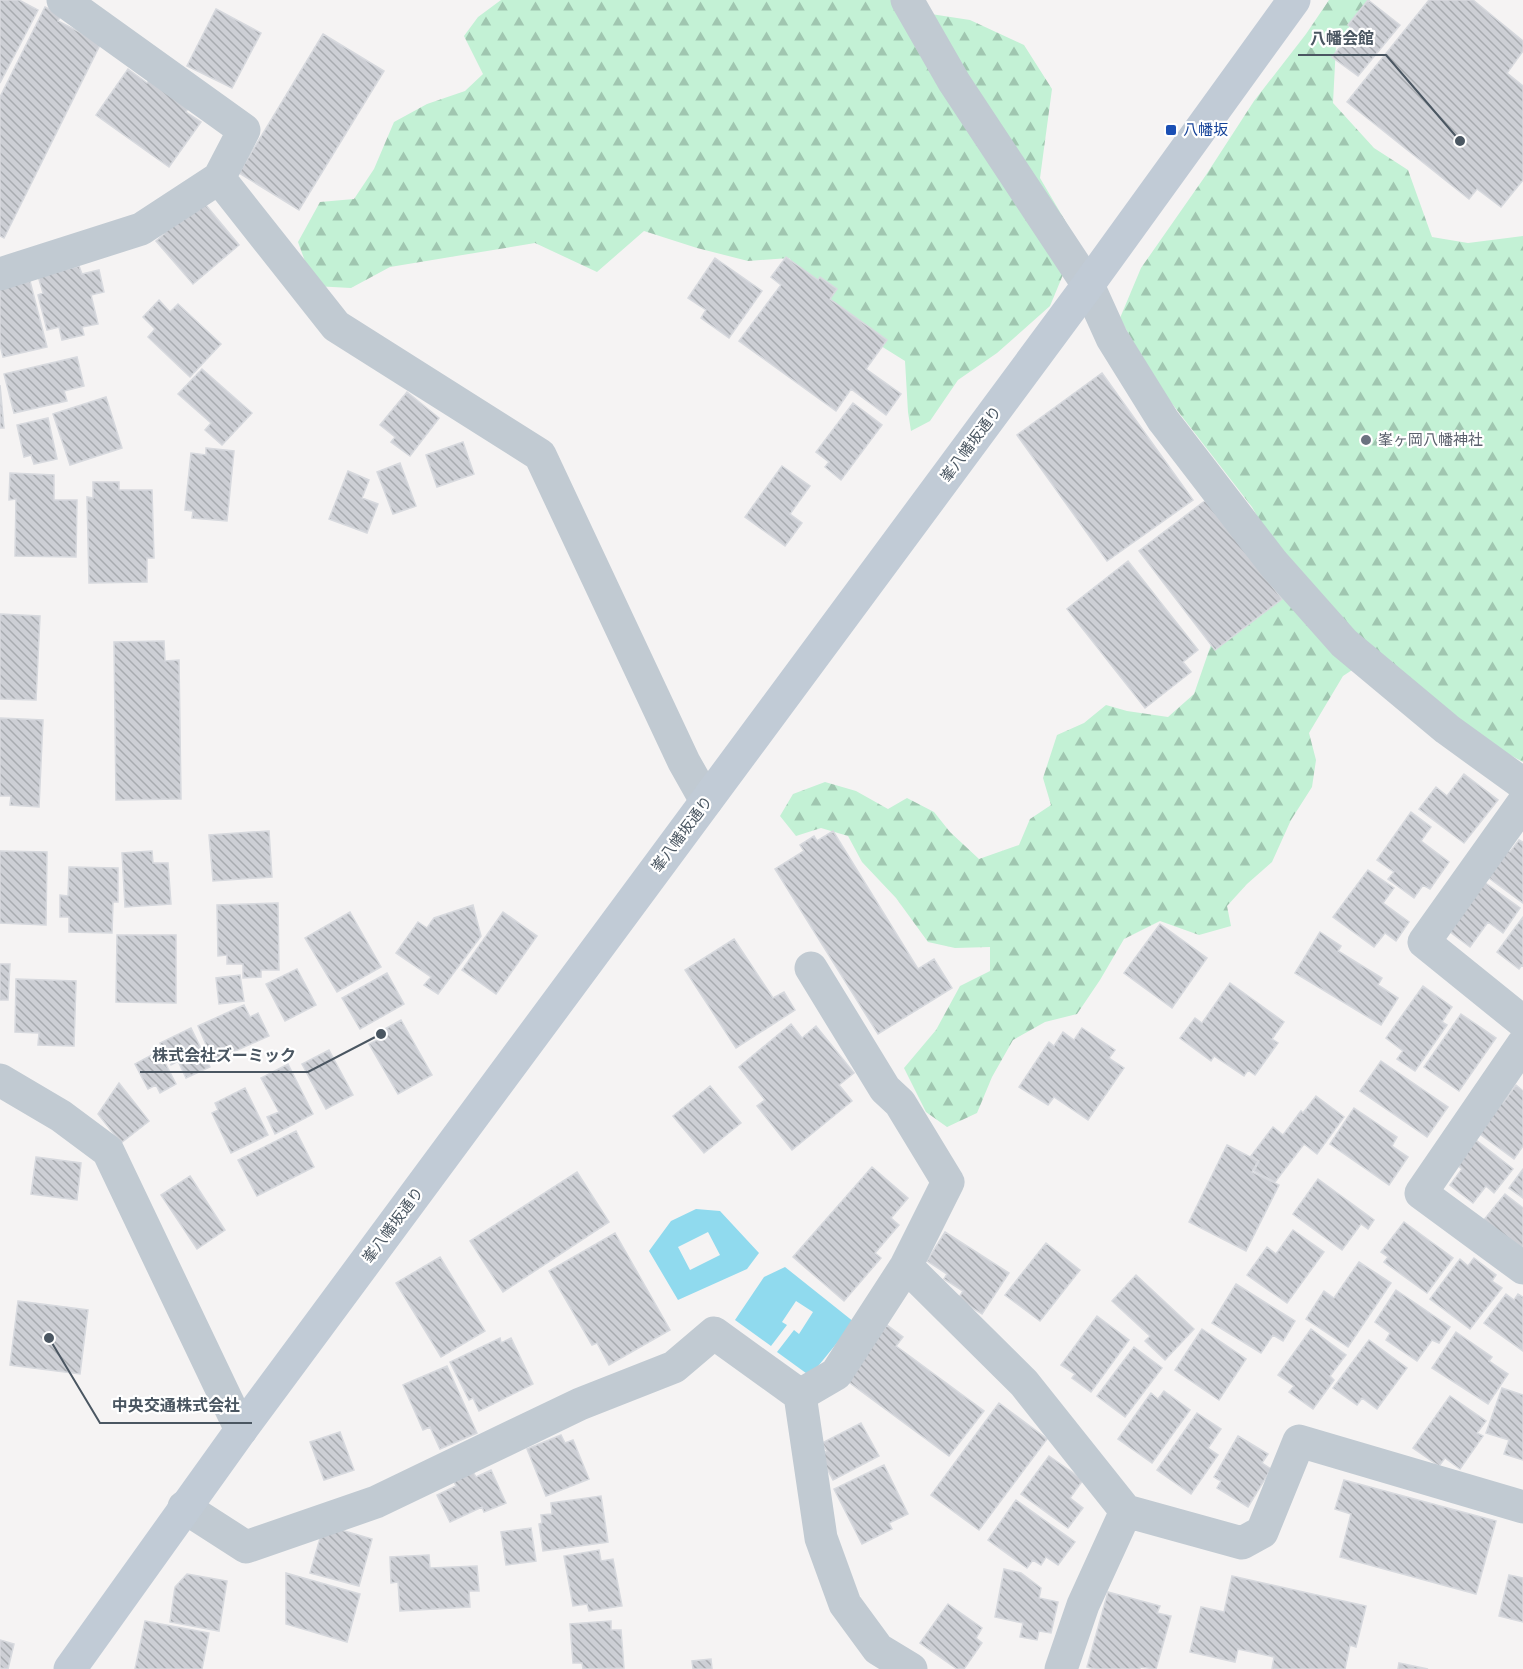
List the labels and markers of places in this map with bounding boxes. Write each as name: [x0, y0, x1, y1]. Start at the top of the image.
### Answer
callout: 八幡会館: [1298, 21, 1386, 55]
place label: 八幡坂: [1183, 121, 1228, 139]
marker: 八幡坂: [1164, 123, 1178, 137]
place label: 峯ヶ岡八幡神社: [1378, 431, 1483, 449]
marker: 峯ヶ岡八幡神社: [1359, 433, 1373, 447]
callout: 株式会社ズーミック: [140, 1038, 308, 1072]
callout: 中央交通株式会社: [100, 1389, 252, 1423]

